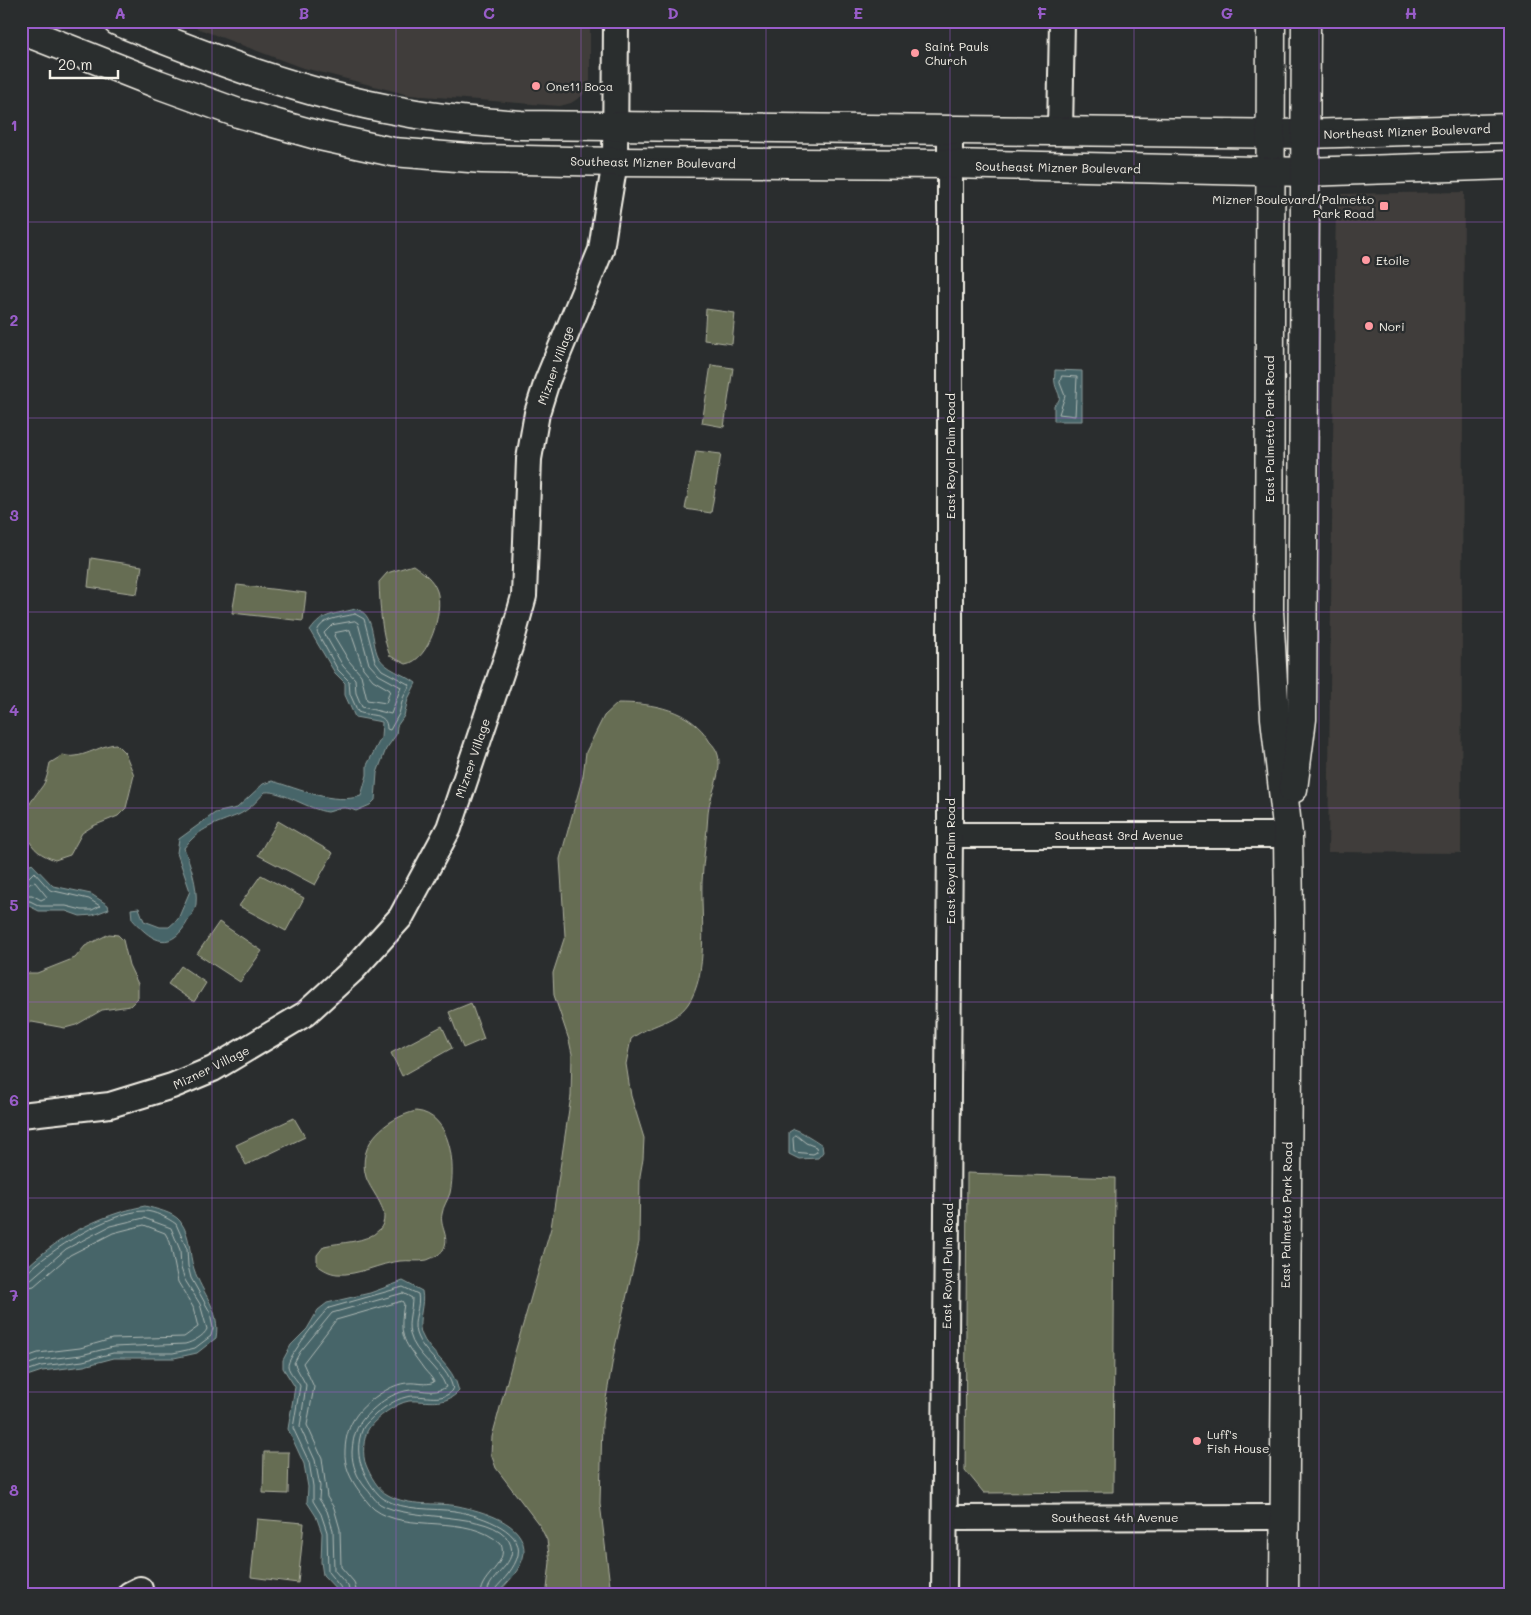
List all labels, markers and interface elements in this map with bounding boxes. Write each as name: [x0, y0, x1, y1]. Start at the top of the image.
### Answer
text: A: [114, 2, 126, 23]
text: B: [299, 2, 309, 23]
text: C: [483, 2, 495, 23]
text: D: [667, 2, 679, 23]
text: E: [853, 2, 863, 23]
text: F: [1037, 2, 1047, 23]
text: G: [1221, 2, 1233, 23]
text: H: [1405, 2, 1417, 23]
place label: Saint Pauls Church: [925, 38, 989, 68]
marker: Saint Pauls Church: [909, 47, 921, 59]
scale bar: [50, 48, 118, 80]
text: 20 m: [58, 54, 92, 74]
place label: One11 Boca: [546, 78, 613, 94]
marker: One11 Boca: [530, 80, 542, 92]
text: 1: [10, 114, 18, 135]
street label: Northeast Mizner Boulevard: [1323, 120, 1491, 142]
street label: Southeast Mizner Boulevard: [570, 153, 736, 171]
street label: Southeast Mizner Boulevard: [975, 158, 1141, 176]
place label: Mizner Boulevard/Palmetto Park Road: [1212, 191, 1374, 221]
marker: Mizner Boulevard/Palmetto Park Road: [1378, 200, 1390, 212]
place label: Etoile: [1376, 252, 1409, 268]
marker: Etoile: [1360, 254, 1372, 266]
text: 2: [10, 309, 19, 330]
place label: Nori: [1379, 318, 1405, 334]
marker: Nori: [1363, 320, 1375, 332]
street label: Mizner Village: [533, 323, 577, 407]
street label: East Palmetto Park Road: [1261, 355, 1277, 502]
street label: East Royal Palm Road: [942, 393, 958, 519]
text: 3: [9, 504, 19, 525]
text: 4: [9, 699, 19, 720]
street label: Mizner Village: [451, 716, 493, 800]
street label: East Royal Palm Road: [942, 798, 958, 924]
street label: Southeast 3rd Avenue: [1055, 827, 1183, 843]
text: 5: [9, 894, 19, 915]
street label: Mizner Village: [170, 1042, 252, 1092]
text: 6: [9, 1089, 19, 1110]
street label: East Palmetto Park Road: [1277, 1141, 1295, 1288]
street label: East Royal Palm Road: [938, 1203, 956, 1329]
text: 7: [10, 1284, 19, 1305]
place label: Luff's Fish House: [1207, 1426, 1269, 1456]
marker: Luff's Fish House: [1191, 1435, 1203, 1447]
text: 8: [9, 1479, 19, 1500]
street label: Southeast 4th Avenue: [1052, 1509, 1178, 1525]

